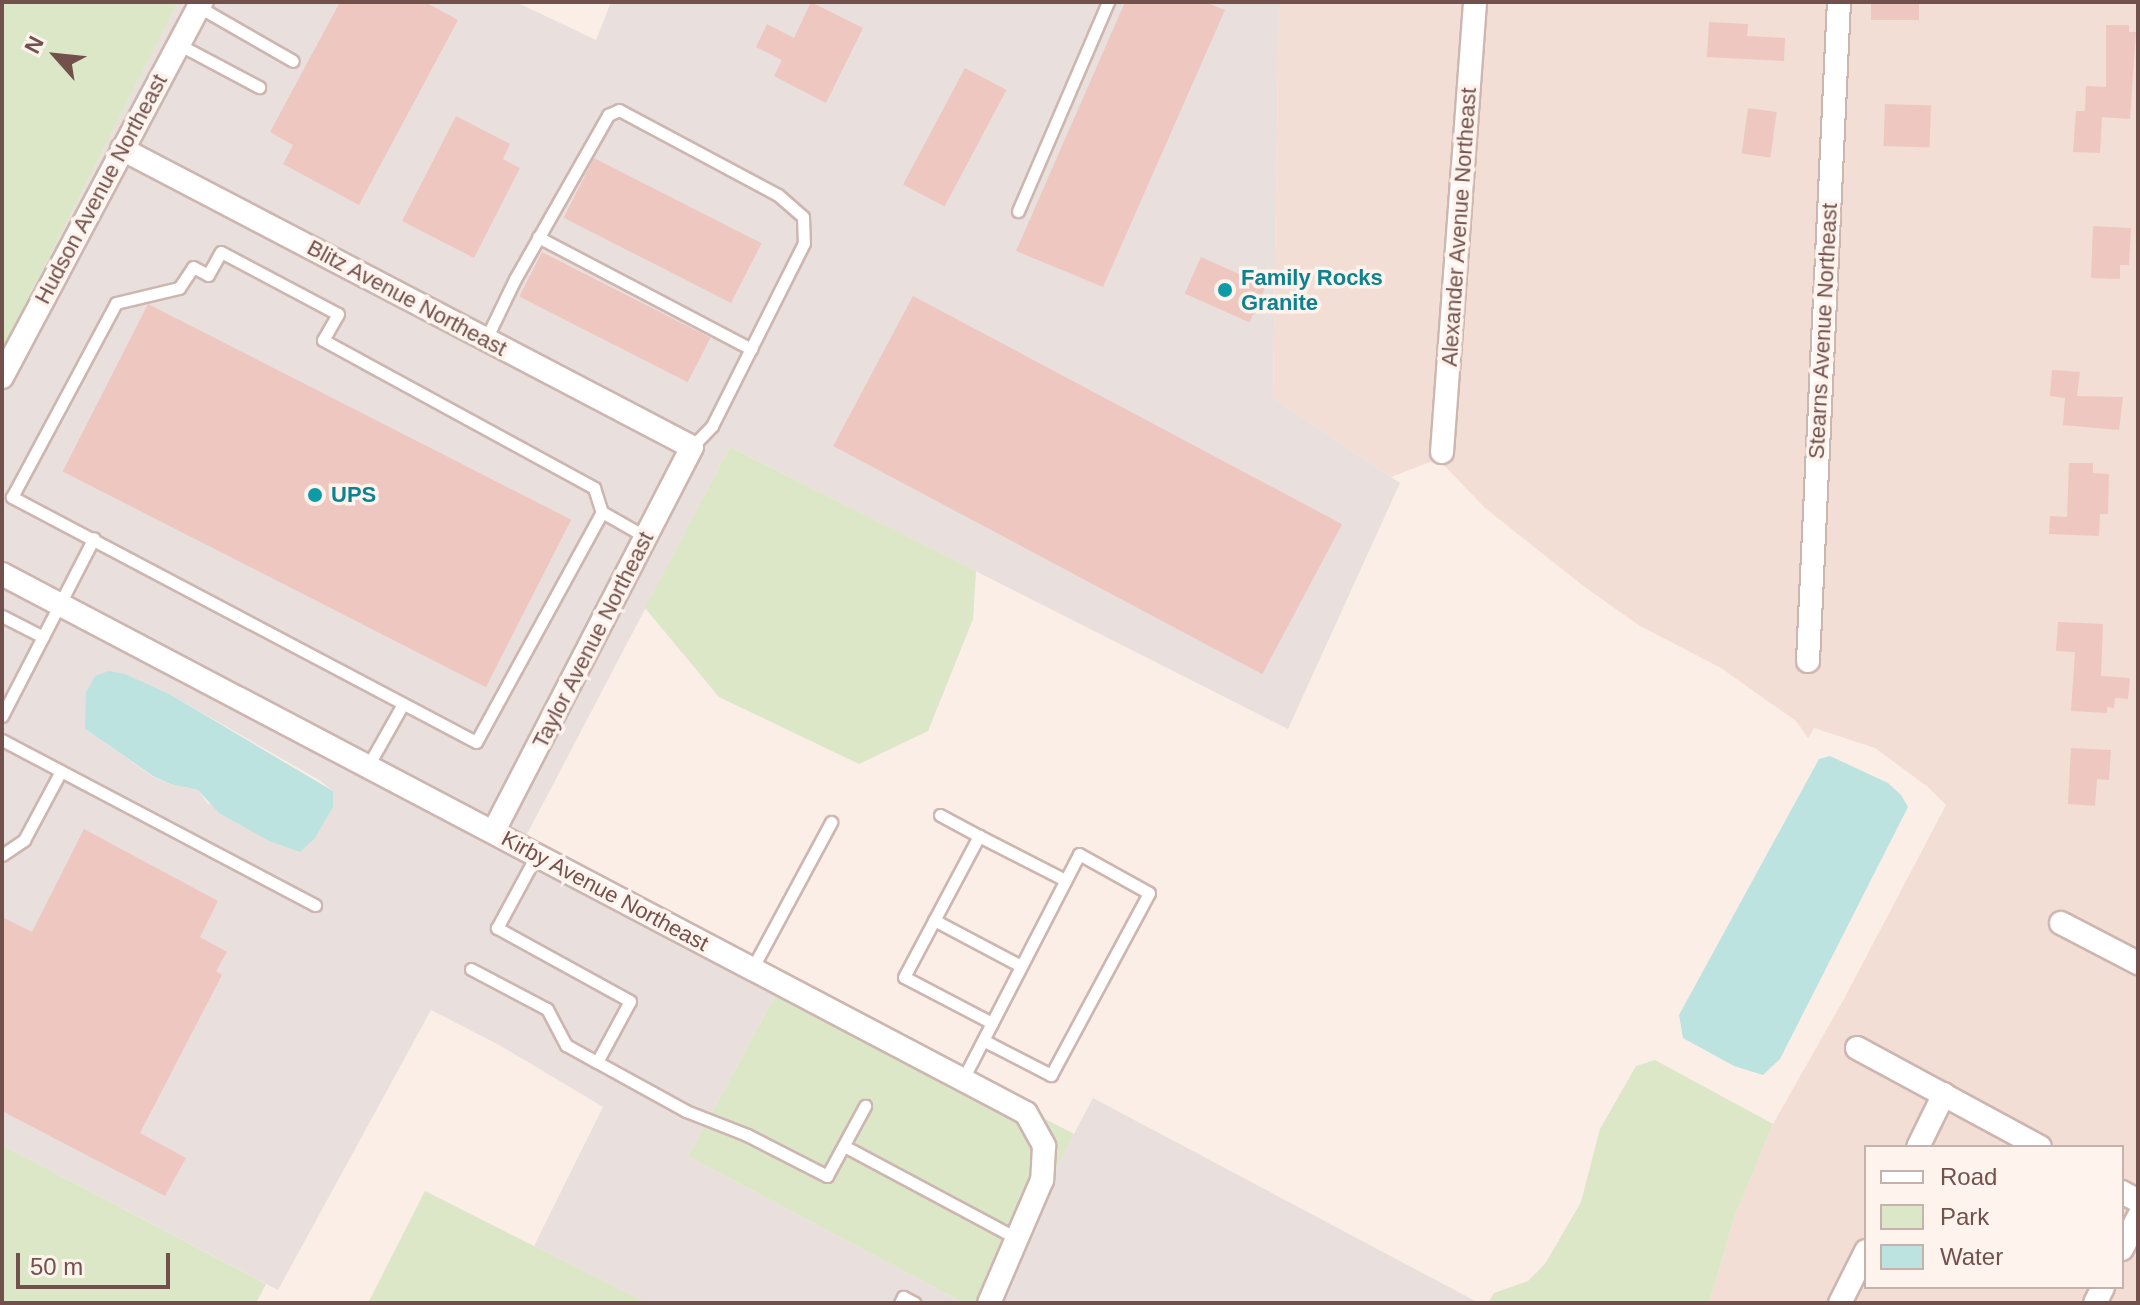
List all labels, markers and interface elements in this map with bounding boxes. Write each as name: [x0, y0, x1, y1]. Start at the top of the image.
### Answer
north arrow: [16, 16, 96, 96]
text: N: [19, 32, 49, 58]
street label: Hudson Avenue Northeast: [29, 69, 173, 309]
street label: Alexander Avenue Northeast: [1436, 86, 1482, 368]
street label: Stearns Avenue Northeast: [1803, 202, 1843, 460]
street label: Blitz Avenue Northeast: [302, 234, 512, 362]
place label: Family Rocks Granite: [1241, 264, 1383, 316]
marker: Family Rocks Granite: [1216, 281, 1234, 299]
place label: UPS: [331, 482, 376, 508]
marker: UPS: [306, 486, 324, 504]
street label: Taylor Avenue Northeast: [527, 527, 659, 753]
street label: Kirby Avenue Northeast: [496, 825, 714, 957]
legend: [1864, 1145, 2124, 1289]
text: Road: [1940, 1163, 1997, 1190]
text: Park: [1940, 1203, 1989, 1230]
scale bar: [20, 1237, 174, 1287]
text: Water: [1940, 1243, 2003, 1270]
text: 50 m: [30, 1253, 83, 1280]

